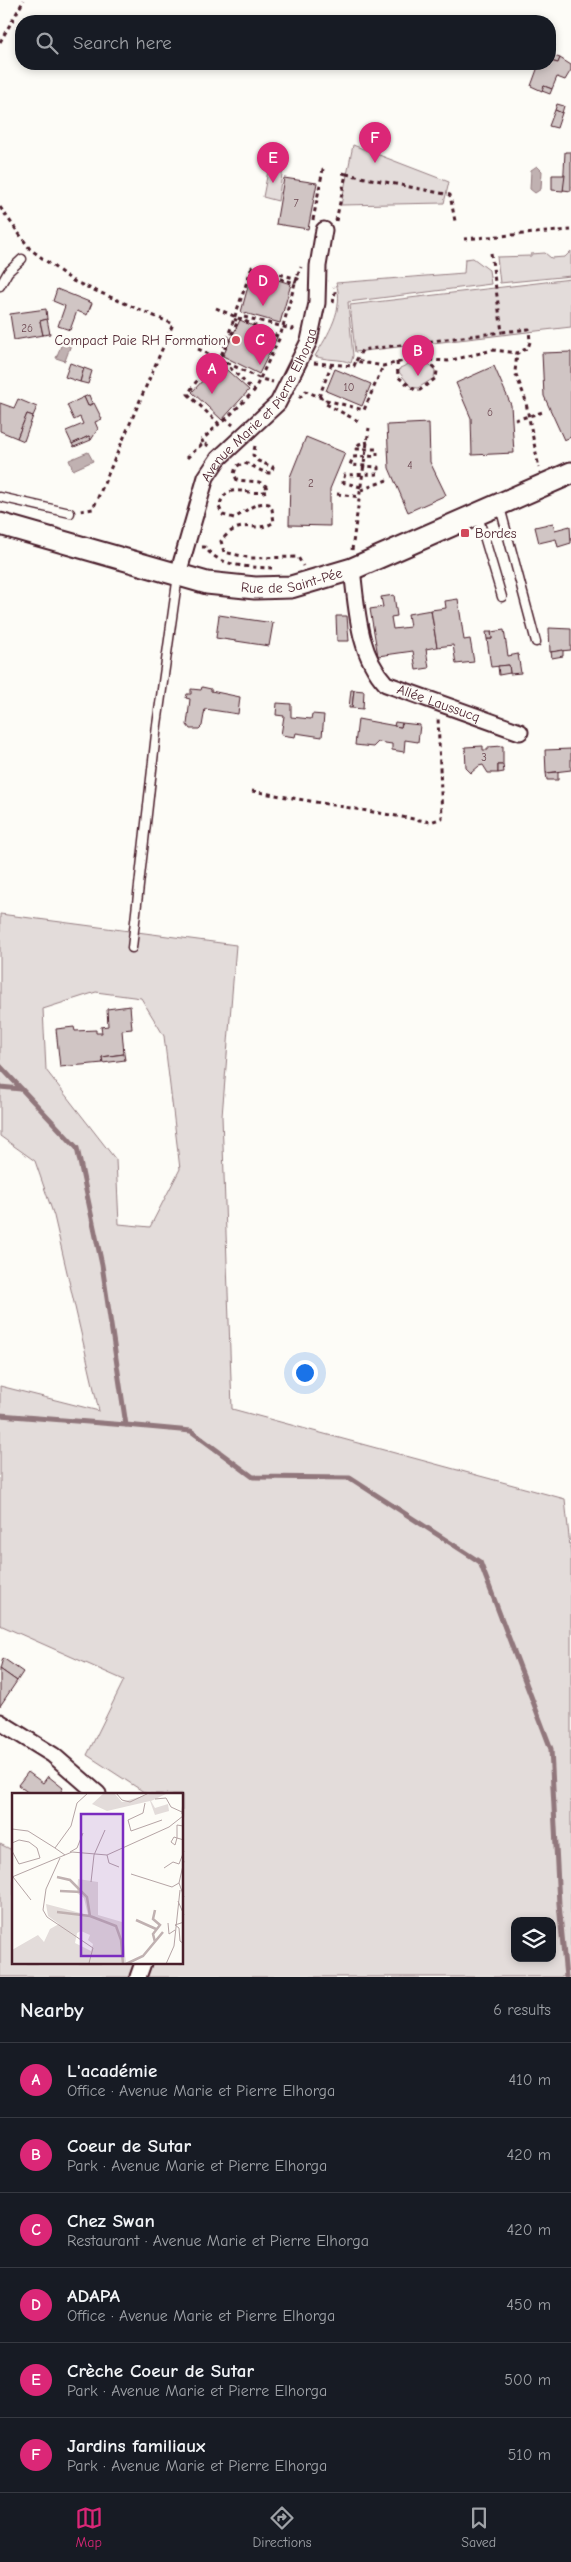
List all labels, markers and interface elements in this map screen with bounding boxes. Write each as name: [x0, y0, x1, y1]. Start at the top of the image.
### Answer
search box: [15, 15, 556, 70]
icon: search: [33, 29, 61, 57]
text: Search here: [73, 32, 172, 54]
pin: F: [359, 122, 391, 163]
pin: E: [257, 142, 289, 183]
house number: 7: [293, 197, 299, 210]
pin: D: [247, 265, 279, 306]
street label: Avenue Marie et Pierre Elhorga: [198, 320, 318, 486]
house number: 26: [21, 322, 33, 335]
pin: C: [244, 324, 276, 365]
place label: Compact Paie RH Formation: [54, 332, 226, 349]
marker: Compact Paie RH Formation: [230, 334, 242, 346]
pin: B: [402, 335, 434, 376]
pin: A: [196, 353, 228, 394]
house number: 10: [343, 381, 355, 394]
house number: 6: [487, 406, 493, 419]
house number: 4: [407, 459, 413, 472]
house number: 2: [308, 477, 314, 490]
place label: Bordes: [475, 525, 517, 542]
marker: Bordes: [459, 527, 471, 539]
street label: Rue de Saint-Pée: [240, 564, 344, 597]
street label: Allée Laussucq: [395, 680, 482, 726]
house number: 3: [481, 751, 487, 764]
your location: [292, 1360, 318, 1386]
inset map: [12, 1793, 184, 1964]
map controls: [511, 1917, 556, 1962]
button: layers: [511, 1917, 556, 1962]
text: Nearby: [20, 1998, 84, 2022]
text: 6 results: [493, 2001, 551, 2019]
text: L'académie: [67, 2060, 157, 2082]
text: A: [32, 2071, 40, 2089]
text: 410 m: [509, 2071, 551, 2089]
text: Office · Avenue Marie et Pierre Elhorga: [67, 2082, 335, 2100]
text: Coeur de Sutar: [67, 2135, 191, 2157]
text: B: [31, 2146, 41, 2164]
text: 420 m: [507, 2146, 551, 2164]
text: Park · Avenue Marie et Pierre Elhorga: [67, 2157, 327, 2175]
text: Chez Swan: [67, 2210, 155, 2232]
text: C: [31, 2221, 41, 2239]
text: 420 m: [507, 2221, 551, 2239]
text: Restaurant · Avenue Marie et Pierre Elhorga: [67, 2232, 369, 2250]
text: ADAPA: [67, 2285, 120, 2307]
text: D: [31, 2296, 41, 2314]
text: 450 m: [506, 2296, 551, 2314]
text: Office · Avenue Marie et Pierre Elhorga: [67, 2307, 335, 2325]
text: Crèche Coeur de Sutar: [67, 2360, 254, 2382]
text: E: [31, 2371, 41, 2389]
text: 500 m: [504, 2371, 551, 2389]
text: Park · Avenue Marie et Pierre Elhorga: [67, 2382, 327, 2400]
text: Jardins familiaux: [67, 2435, 205, 2457]
text: F: [31, 2446, 41, 2464]
text: 510 m: [508, 2446, 551, 2464]
text: Park · Avenue Marie et Pierre Elhorga: [67, 2457, 327, 2475]
tab: Map: [75, 2504, 103, 2551]
tab: Directions: [252, 2504, 312, 2551]
tab: Saved: [461, 2504, 496, 2551]

